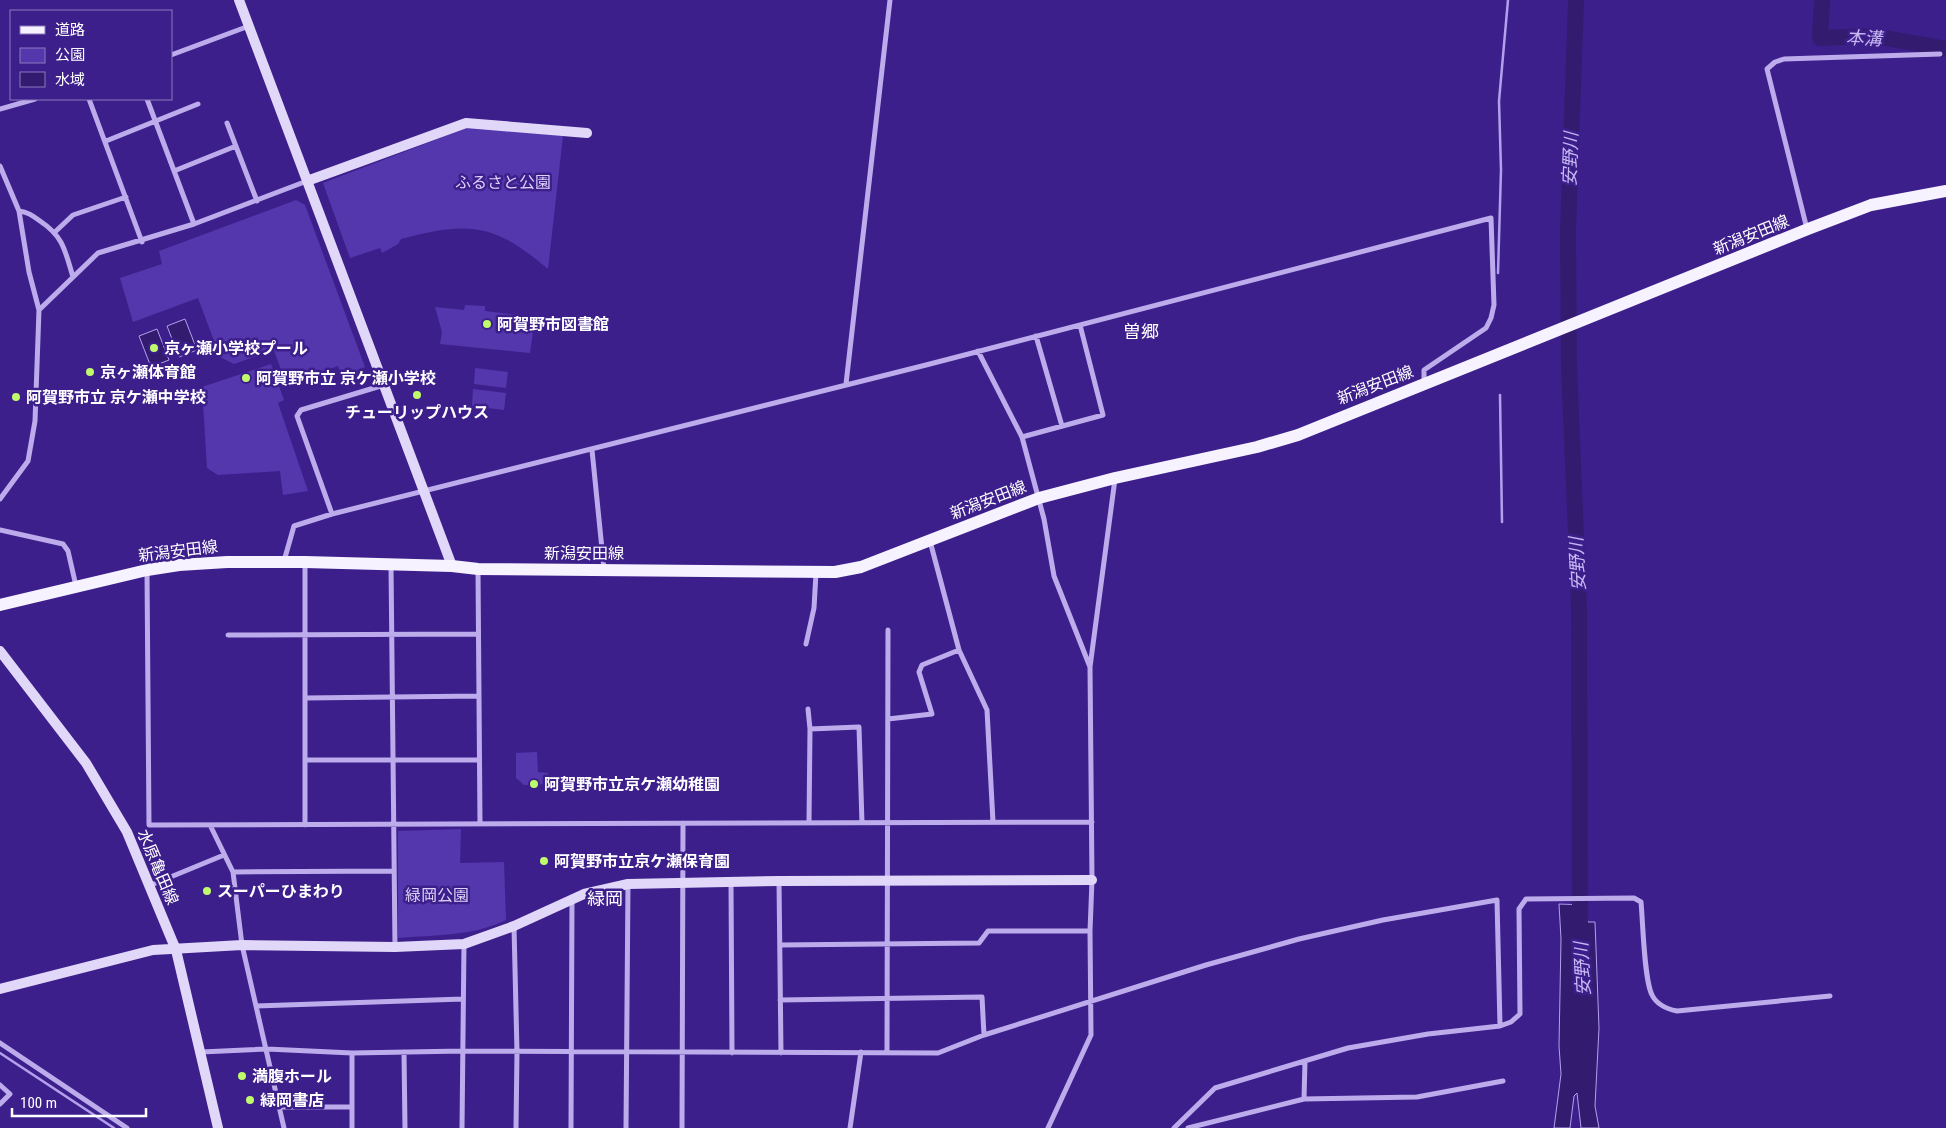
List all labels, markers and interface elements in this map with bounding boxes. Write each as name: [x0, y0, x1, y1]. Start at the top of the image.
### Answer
legend: [10, 10, 172, 100]
text: 道路: [55, 21, 85, 39]
water label: 本溝: [1846, 27, 1885, 49]
text: 公園: [55, 46, 85, 64]
text: 水域: [55, 71, 85, 89]
water label: 安野川: [1559, 130, 1582, 186]
park label: ふるさと公園: [455, 173, 551, 192]
street label: 新潟安田線: [1710, 211, 1792, 259]
place label: 阿賀野市図書館: [497, 315, 609, 334]
marker: 阿賀野市図書館: [481, 318, 493, 330]
district label: 曽郷: [1123, 321, 1159, 342]
place label: 京ヶ瀬小学校プール: [164, 339, 308, 358]
marker: 京ヶ瀬小学校プール: [148, 342, 160, 354]
street label: 新潟安田線: [1334, 362, 1416, 408]
place label: 京ヶ瀬体育館: [100, 363, 196, 382]
marker: 京ヶ瀬体育館: [84, 366, 96, 378]
place label: 阿賀野市立 京ケ瀬小学校: [256, 369, 436, 388]
marker: 阿賀野市立 京ケ瀬小学校: [240, 372, 252, 384]
place label: 阿賀野市立 京ケ瀬中学校: [26, 388, 206, 407]
marker: チューリップハウス: [411, 389, 423, 401]
marker: 阿賀野市立 京ケ瀬中学校: [10, 391, 22, 403]
place label: チューリップハウス: [345, 403, 489, 422]
street label: 新潟安田線: [947, 477, 1029, 523]
water label: 安野川: [1565, 534, 1589, 592]
street label: 新潟安田線: [137, 537, 219, 565]
street label: 新潟安田線: [544, 544, 624, 563]
place label: 阿賀野市立京ケ瀬幼稚園: [544, 775, 720, 794]
marker: 阿賀野市立京ケ瀬幼稚園: [528, 778, 540, 790]
street label: 水原亀田線: [134, 826, 182, 908]
place label: 阿賀野市立京ケ瀬保育園: [554, 852, 730, 871]
marker: 阿賀野市立京ケ瀬保育園: [538, 855, 550, 867]
place label: スーパーひまわり: [217, 882, 345, 901]
marker: スーパーひまわり: [201, 885, 213, 897]
park label: 緑岡公園: [405, 886, 469, 905]
district label: 緑岡: [587, 888, 623, 909]
water label: 安野川: [1570, 939, 1594, 997]
place label: 満腹ホール: [252, 1067, 332, 1086]
marker: 満腹ホール: [236, 1070, 248, 1082]
scale bar: [12, 1086, 146, 1118]
place label: 緑岡書店: [260, 1091, 324, 1110]
text: 100 m: [20, 1094, 57, 1112]
marker: 緑岡書店: [244, 1094, 256, 1106]

